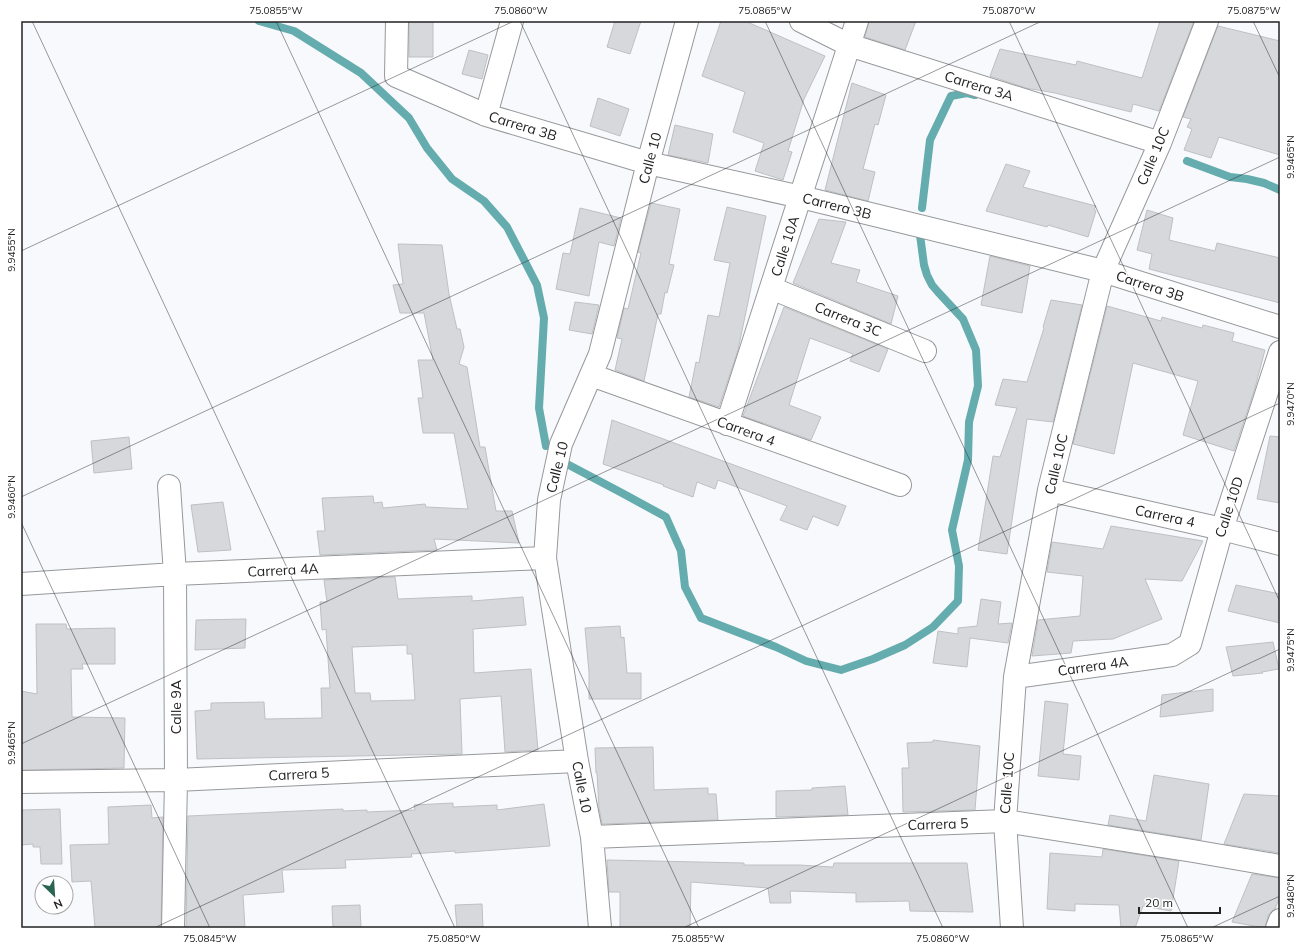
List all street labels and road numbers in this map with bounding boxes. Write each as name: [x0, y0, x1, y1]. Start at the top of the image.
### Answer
street label: Carrera 3A: [942, 67, 1016, 105]
street label: Carrera 3B: [487, 107, 559, 145]
street label: Calle 10C: [1133, 124, 1173, 188]
street label: Calle 10: [635, 130, 665, 186]
street label: Carrera 3B: [801, 189, 873, 223]
street label: Calle 10A: [767, 213, 803, 279]
street label: Carrera 3B: [1114, 267, 1186, 305]
street label: Carrera 3C: [812, 297, 884, 341]
street label: Carrera 4: [714, 412, 778, 450]
street label: Calle 10C: [1040, 432, 1072, 496]
street label: Calle 10: [542, 439, 572, 495]
street label: Calle 10D: [1211, 474, 1247, 540]
street label: Carrera 4: [1133, 501, 1197, 531]
street label: Carrera 4A: [247, 559, 320, 581]
street label: Carrera 4A: [1056, 652, 1130, 680]
street label: Calle 9A: [167, 679, 185, 734]
street label: Calle 10C: [996, 751, 1018, 815]
street label: Calle 10: [568, 760, 596, 814]
street label: Carrera 5: [268, 763, 330, 785]
street label: Carrera 5: [907, 814, 969, 834]

